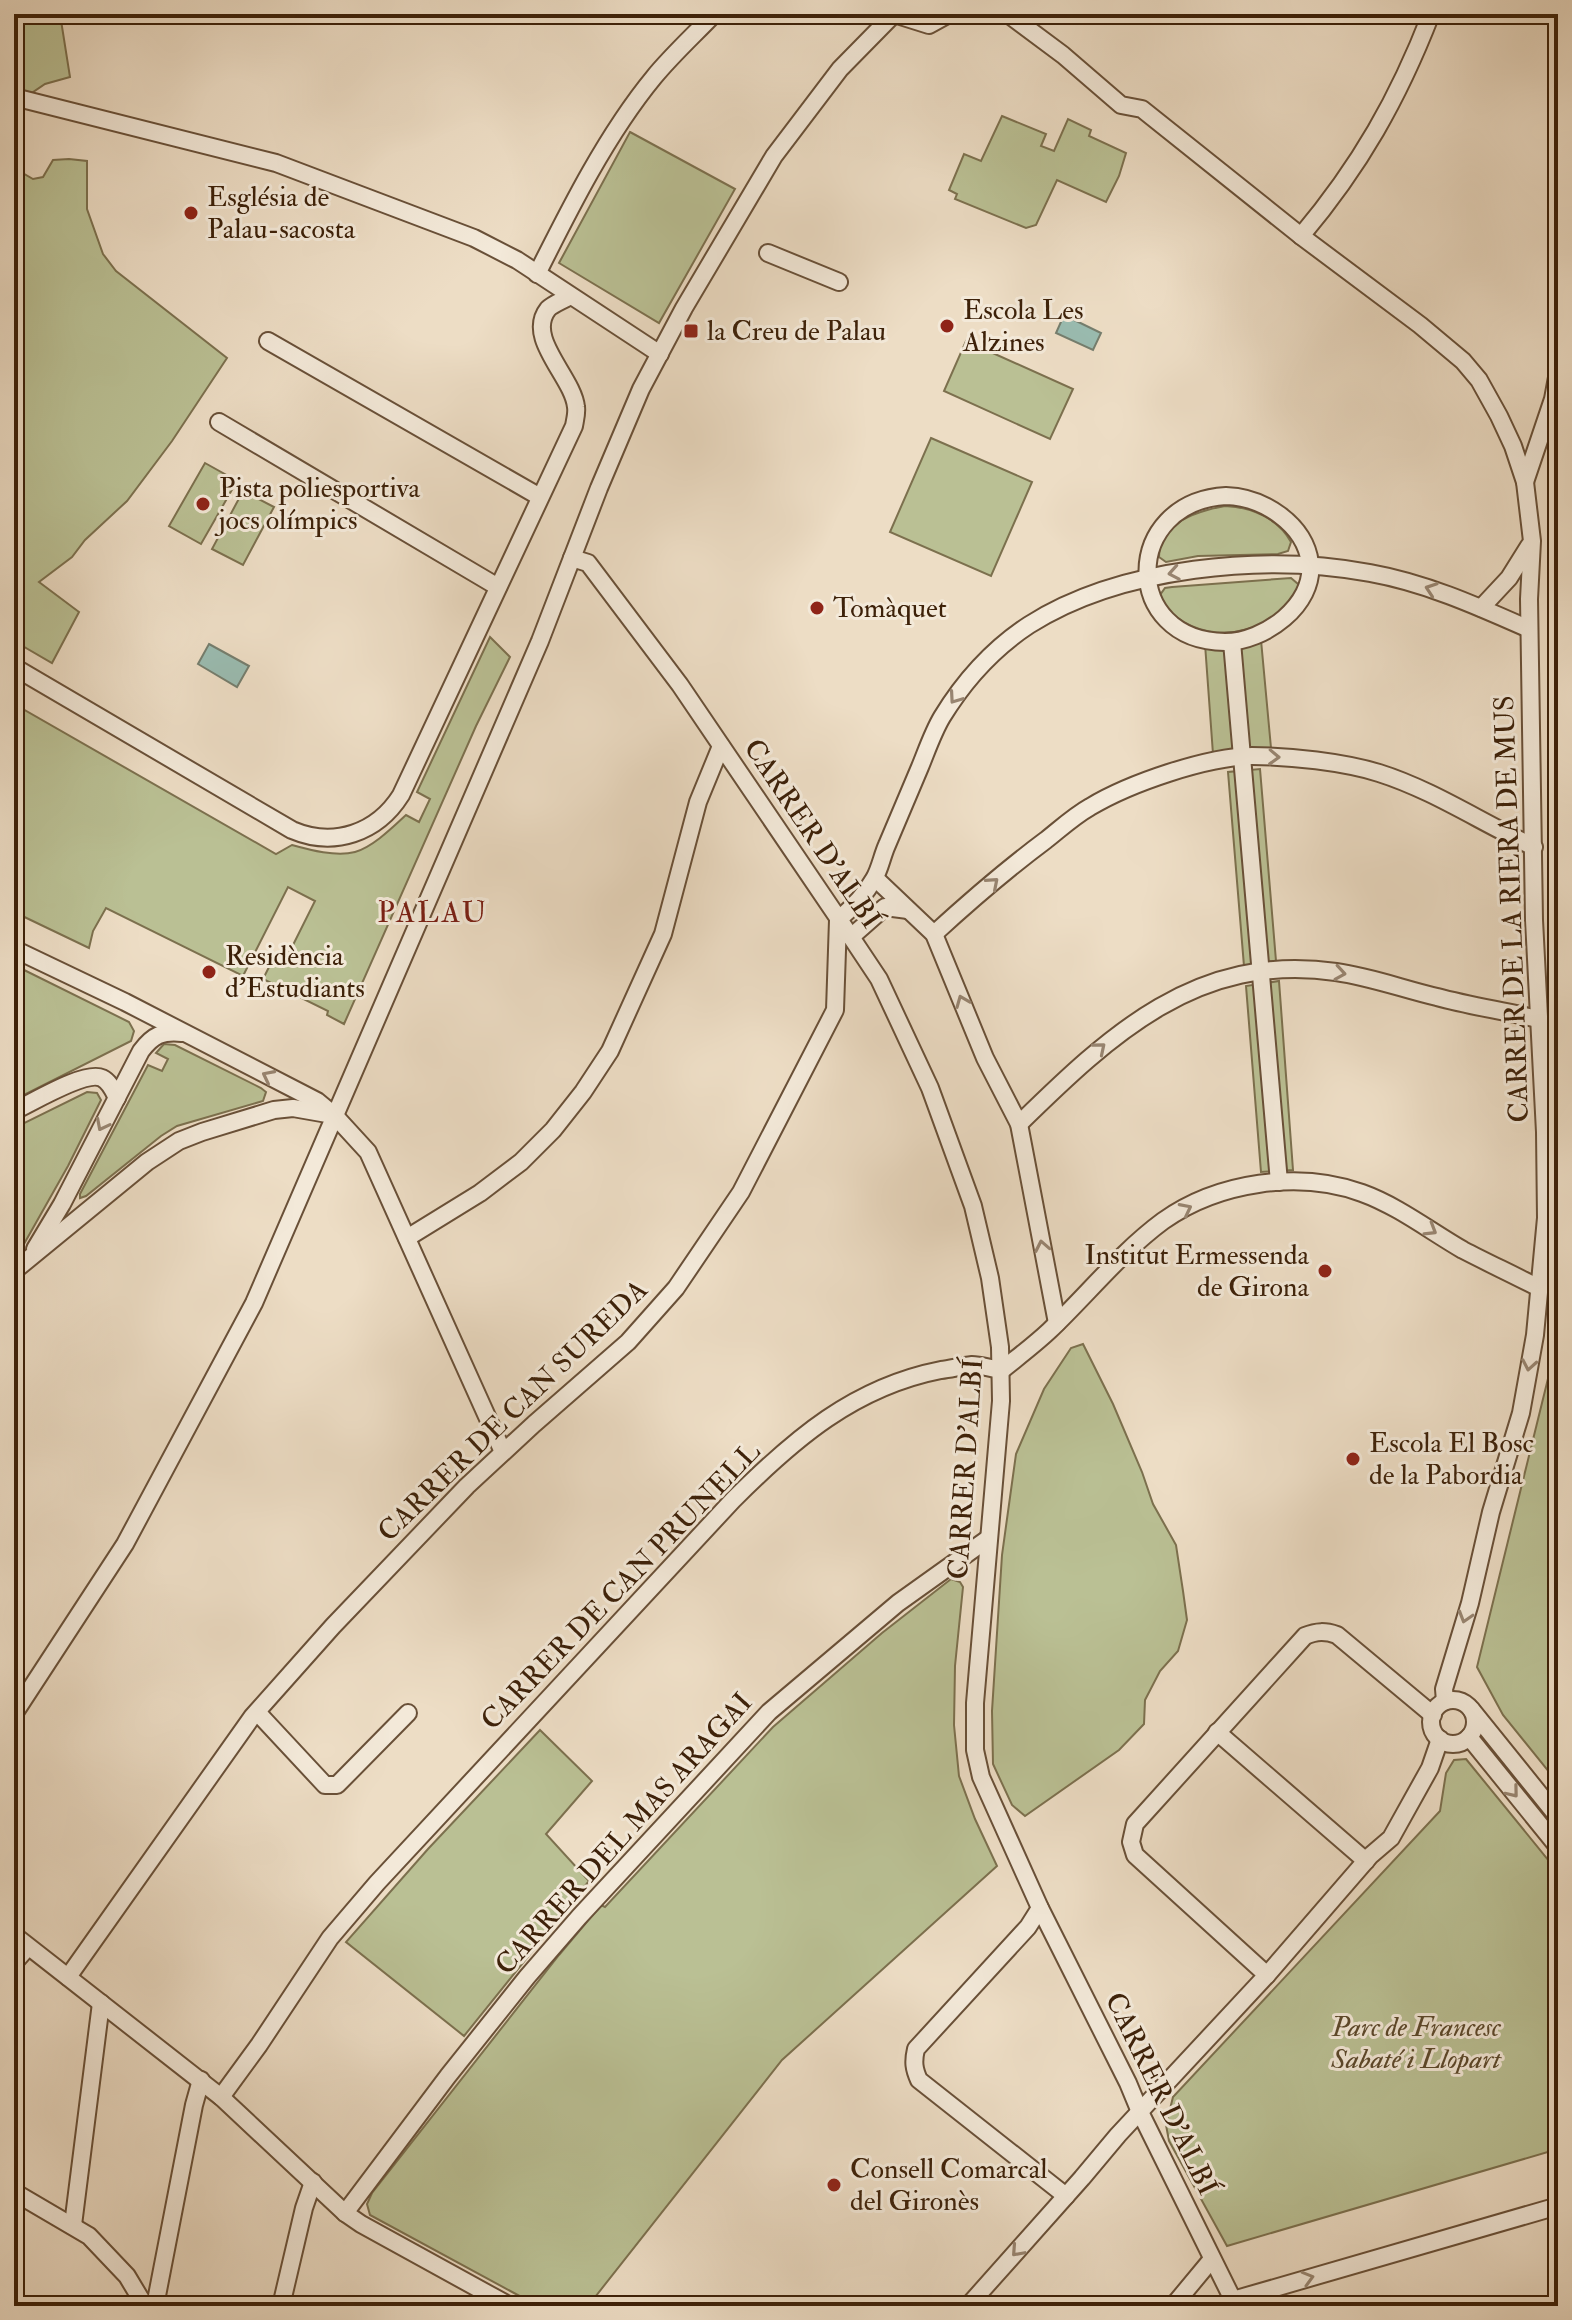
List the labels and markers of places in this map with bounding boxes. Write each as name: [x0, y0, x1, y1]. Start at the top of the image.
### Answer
place label: Església de Palau-sacosta: [207, 180, 356, 247]
marker: Església de Palau-sacosta: [182, 204, 200, 222]
place label: Escola Les Alzines: [962, 293, 1083, 360]
place label: la Creu de Palau: [707, 314, 886, 349]
marker: Escola Les Alzines: [938, 317, 956, 335]
marker: la Creu de Palau: [682, 322, 700, 340]
place label: Pista poliesportiva jocs olímpics: [214, 471, 421, 538]
marker: Pista poliesportiva jocs olímpics: [194, 495, 212, 513]
place label: Tomàquet: [833, 591, 947, 626]
marker: Tomàquet: [808, 599, 826, 617]
place label: Residència d'Estudiants: [225, 939, 365, 1006]
marker: Residència d'Estudiants: [200, 963, 218, 981]
place label: Institut Ermessenda de Girona: [1084, 1238, 1309, 1305]
marker: Institut Ermessenda de Girona: [1316, 1262, 1334, 1280]
place label: Escola El Bosc de la Pabordia: [1369, 1426, 1534, 1493]
marker: Escola El Bosc de la Pabordia: [1344, 1450, 1362, 1468]
place label: Consell Comarcal del Gironès: [850, 2152, 1048, 2219]
marker: Consell Comarcal del Gironès: [825, 2176, 843, 2194]

